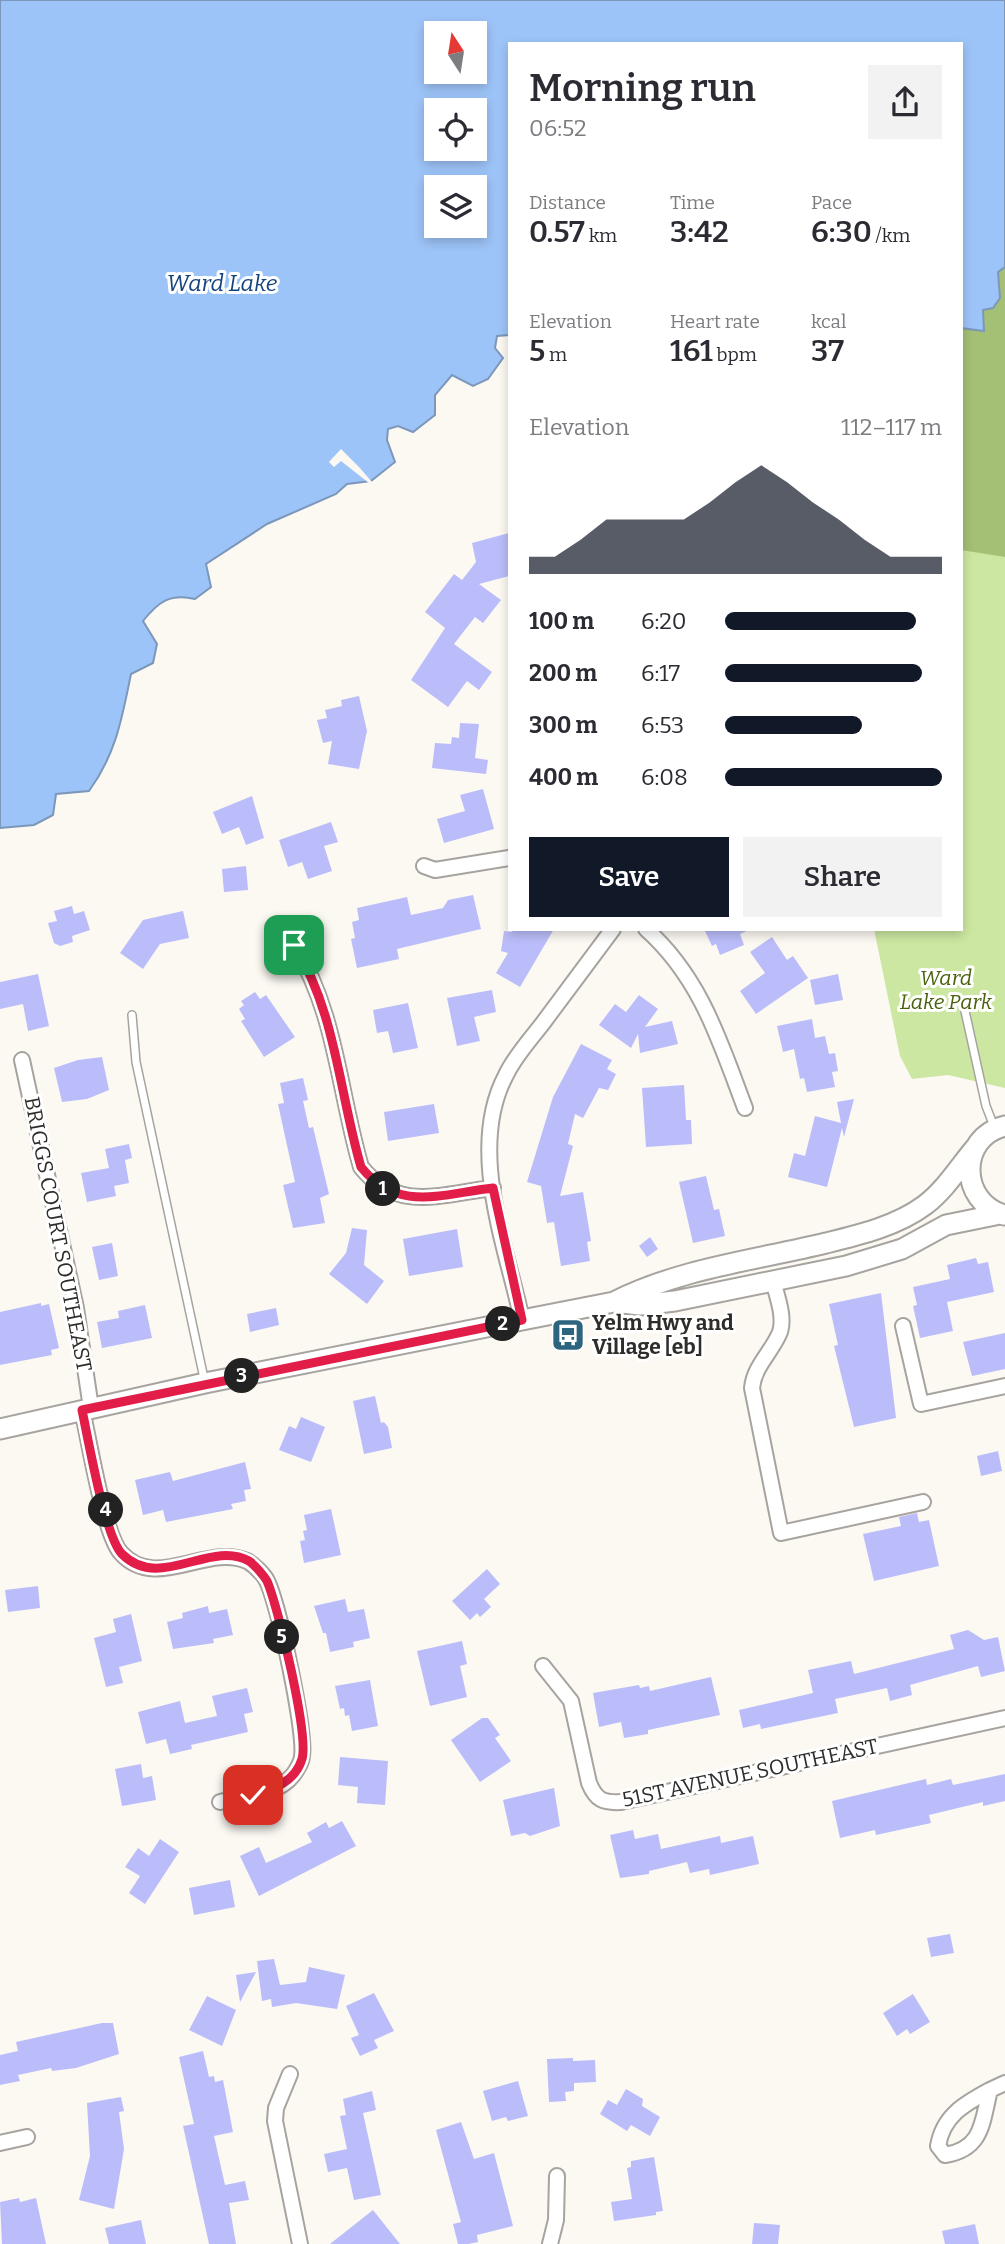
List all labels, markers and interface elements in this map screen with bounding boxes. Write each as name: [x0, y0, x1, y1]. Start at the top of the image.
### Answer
north arrow: [424, 21, 486, 84]
map controls: [424, 21, 487, 238]
text: Morning run: [529, 65, 756, 111]
button: share: [868, 65, 942, 139]
button: locate: [424, 98, 487, 161]
text: 06:52: [529, 114, 587, 142]
button: layers: [424, 175, 487, 238]
text: Distance: [529, 191, 606, 214]
text: Time: [670, 191, 715, 214]
text: Pace: [811, 191, 852, 214]
text: 0.57: [529, 214, 585, 250]
text: 3:42: [670, 214, 729, 250]
text: 6:30: [811, 214, 872, 250]
text: km: [585, 224, 617, 247]
text: /km: [872, 224, 910, 247]
water label: Ward Lake: [167, 269, 278, 297]
text: Elevation: [529, 310, 612, 333]
text: Heart rate: [670, 310, 760, 333]
text: kcal: [811, 310, 846, 333]
text: 5: [529, 333, 545, 369]
text: 161: [670, 333, 713, 369]
text: 37: [811, 333, 844, 369]
text: m: [545, 343, 567, 366]
text: bpm: [713, 343, 757, 366]
text: Elevation: [529, 413, 629, 441]
text: 112–117 m: [841, 413, 942, 441]
text: 100 m: [529, 607, 594, 635]
text: 6:20: [641, 607, 687, 635]
text: 200 m: [529, 659, 597, 687]
text: 6:17: [641, 659, 680, 687]
text: 300 m: [529, 711, 598, 739]
text: 6:53: [641, 711, 684, 739]
text: 400 m: [529, 763, 598, 791]
text: 6:08: [641, 763, 688, 791]
button: Save: [529, 837, 729, 917]
button: Share: [743, 837, 942, 917]
pin: [264, 915, 324, 975]
icon: arrive: [275, 926, 313, 964]
park label: Ward Lake Park: [900, 965, 993, 1015]
street label: BRIGGS COURT SOUTHEAST: [19, 1094, 97, 1374]
pin: 1: [366, 1172, 400, 1206]
text: 1: [378, 1177, 387, 1200]
pin: 2: [486, 1306, 520, 1342]
place label: Yelm Hwy and Village [eb]: [592, 1310, 734, 1360]
text: 2: [497, 1312, 508, 1335]
bus stop icon: Yelm Hwy and Village [eb]: [549, 1316, 587, 1354]
pin: 3: [224, 1358, 260, 1394]
text: 3: [236, 1364, 247, 1387]
pin: 4: [88, 1492, 124, 1528]
text: 4: [100, 1498, 111, 1521]
pin: 5: [264, 1620, 300, 1654]
text: 5: [276, 1625, 287, 1648]
street label: 51ST AVENUE SOUTHEAST: [620, 1733, 880, 1813]
pin: [223, 1765, 283, 1825]
icon: check: [234, 1776, 272, 1814]

